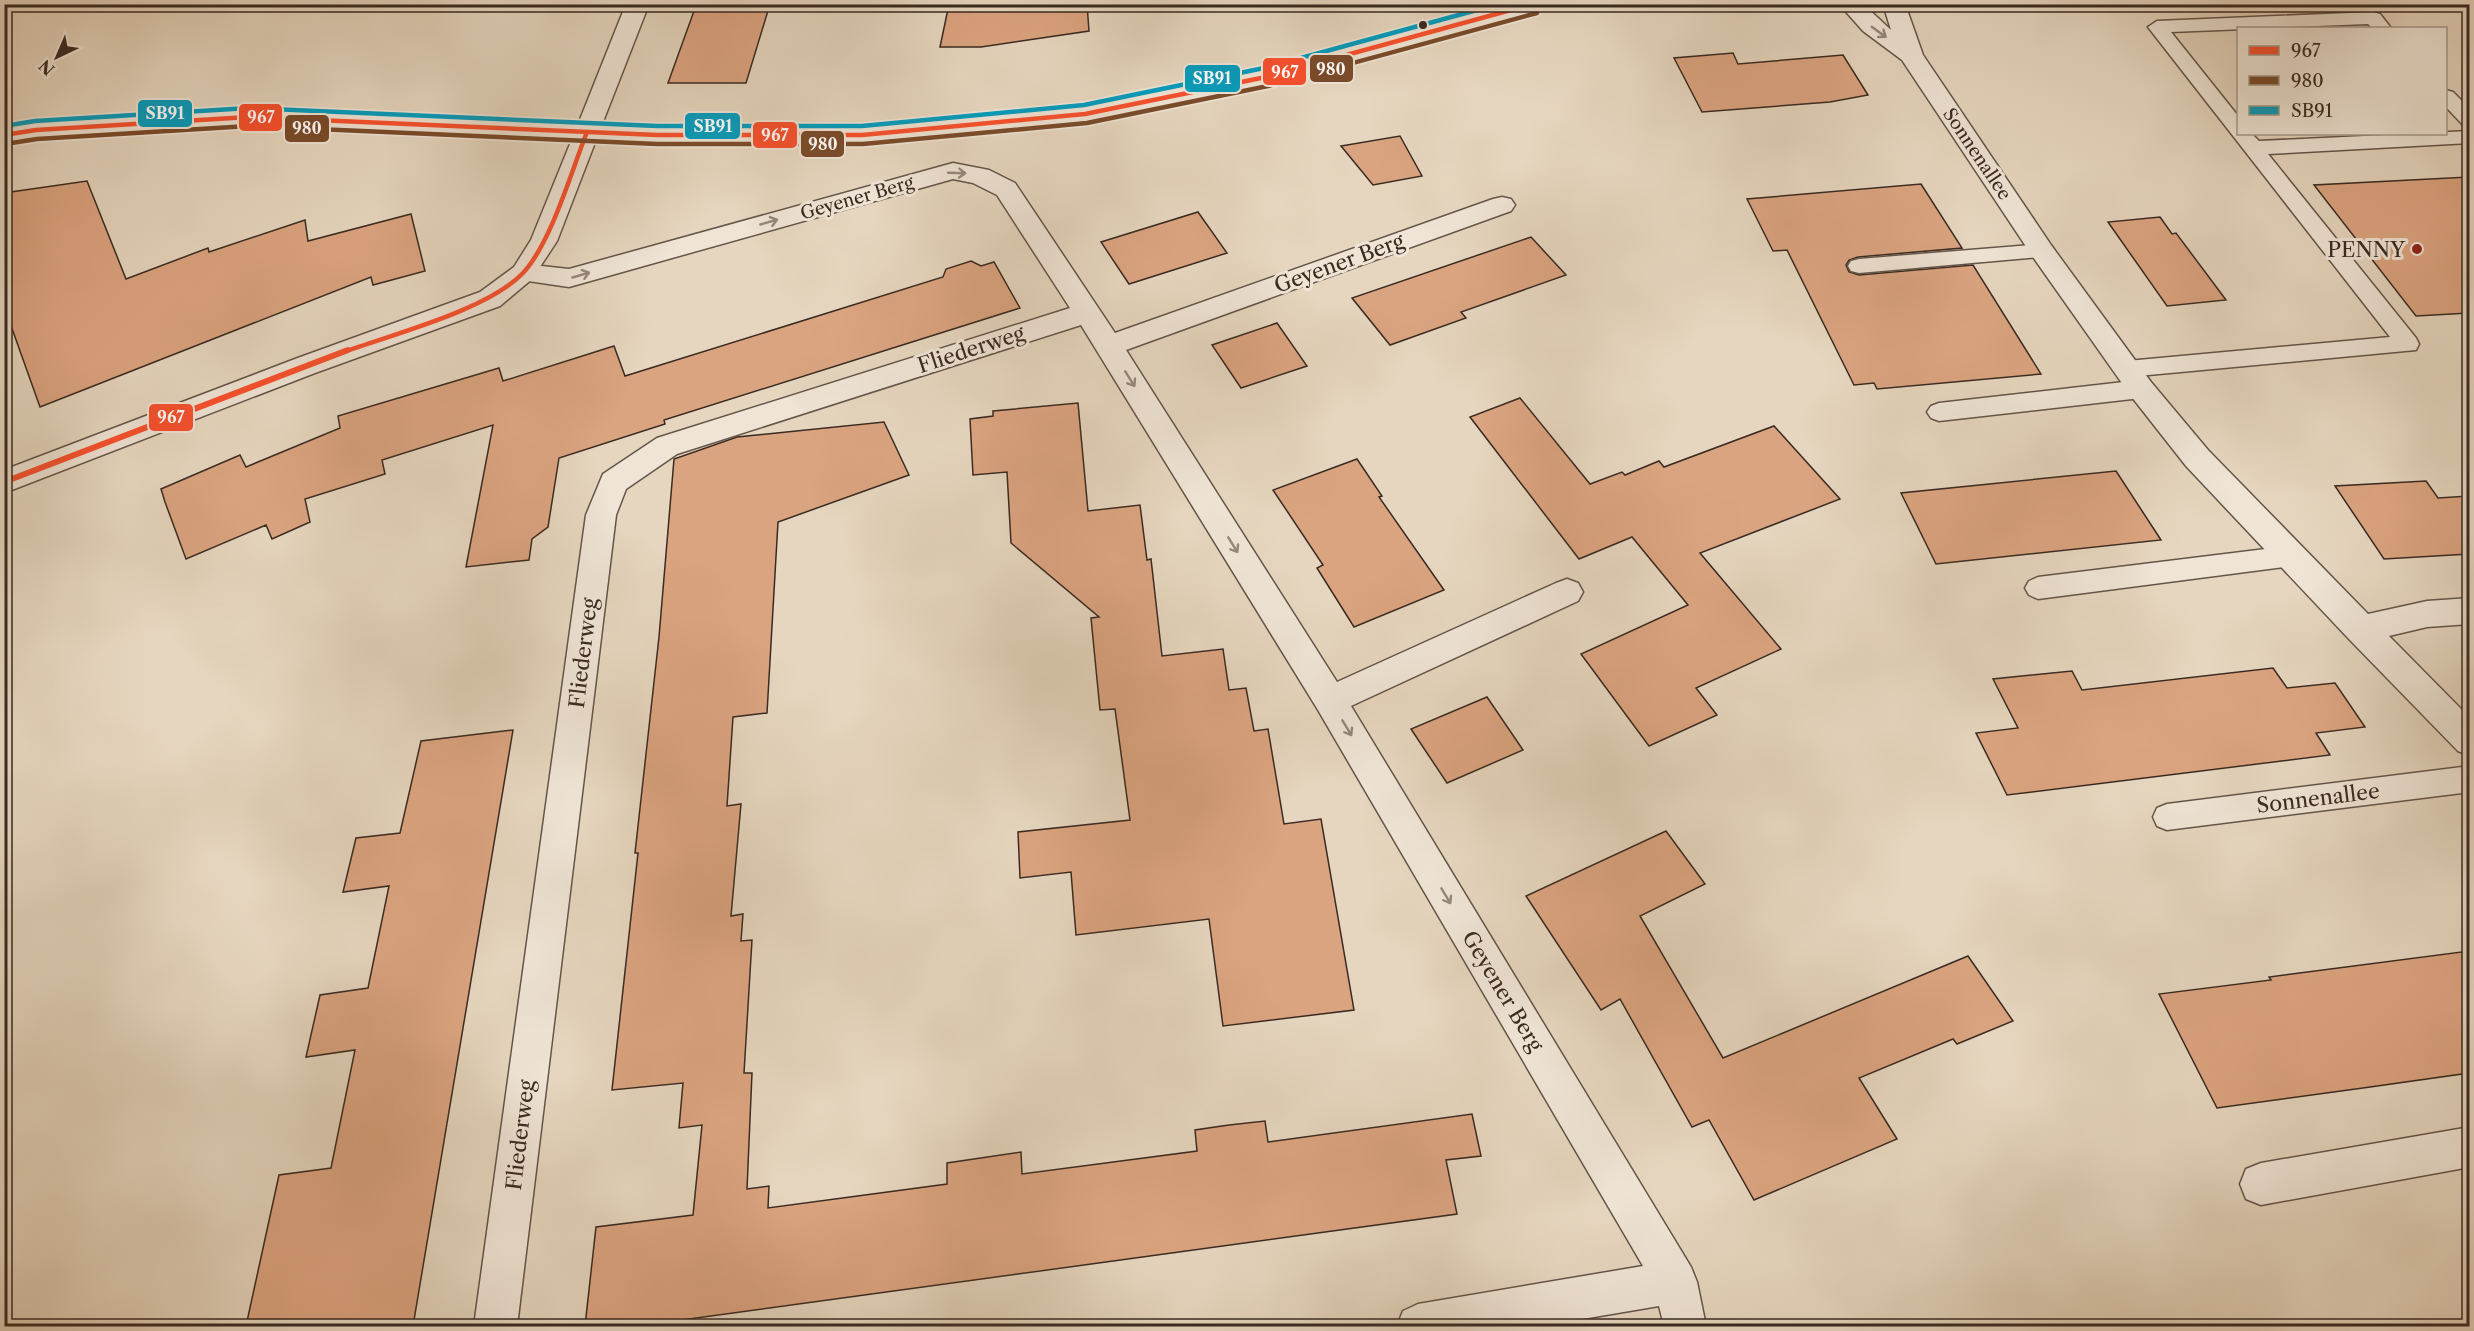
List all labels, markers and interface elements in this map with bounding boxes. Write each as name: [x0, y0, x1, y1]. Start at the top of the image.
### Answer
unlabelled marker: [1417, 19, 1429, 31]
one-way arrow: [1871, 26, 1887, 38]
north arrow: [27, 27, 87, 87]
legend: [2237, 27, 2447, 135]
text: 967: [2291, 40, 2321, 62]
line badge: 980: [1309, 54, 1354, 83]
text: N: [35, 56, 59, 80]
line badge: 967: [1262, 57, 1307, 86]
text: 980: [1316, 59, 1346, 79]
text: 967: [1271, 62, 1299, 82]
line badge: SB91: [1184, 64, 1241, 93]
text: SB91: [1193, 68, 1232, 88]
text: 980: [2291, 70, 2324, 92]
line badge: SB91: [137, 99, 193, 128]
text: SB91: [2291, 100, 2333, 122]
text: SB91: [146, 103, 185, 123]
line badge: 967: [238, 103, 283, 132]
street label: Sonnenallee: [1938, 104, 2016, 204]
text: 967: [247, 107, 275, 127]
line badge: SB91: [684, 112, 741, 140]
line badge: 980: [284, 114, 330, 143]
text: SB91: [694, 116, 733, 136]
text: 980: [292, 118, 322, 138]
line badge: 967: [752, 121, 798, 149]
text: 967: [761, 125, 789, 145]
line badge: 980: [800, 130, 845, 158]
text: 980: [808, 134, 838, 154]
one-way arrow: [947, 168, 966, 179]
street label: Geyener Berg: [798, 171, 917, 225]
one-way arrow: [759, 216, 778, 228]
street label: Geyener Berg: [1271, 228, 1408, 298]
place label: PENNY: [2327, 237, 2406, 262]
marker: PENNY: [2410, 242, 2424, 256]
one-way arrow: [571, 269, 590, 280]
street label: Fliederweg: [914, 320, 1029, 378]
one-way arrow: [1124, 370, 1136, 387]
line badge: 967: [148, 403, 194, 432]
text: 967: [157, 407, 185, 427]
one-way arrow: [1227, 536, 1240, 553]
street label: Fliederweg: [564, 595, 602, 710]
one-way arrow: [1341, 719, 1353, 736]
street label: Sonnenallee: [2255, 778, 2381, 818]
one-way arrow: [1441, 887, 1453, 904]
street label: Geyener Berg: [1457, 926, 1549, 1057]
street label: Fliederweg: [501, 1077, 539, 1192]

